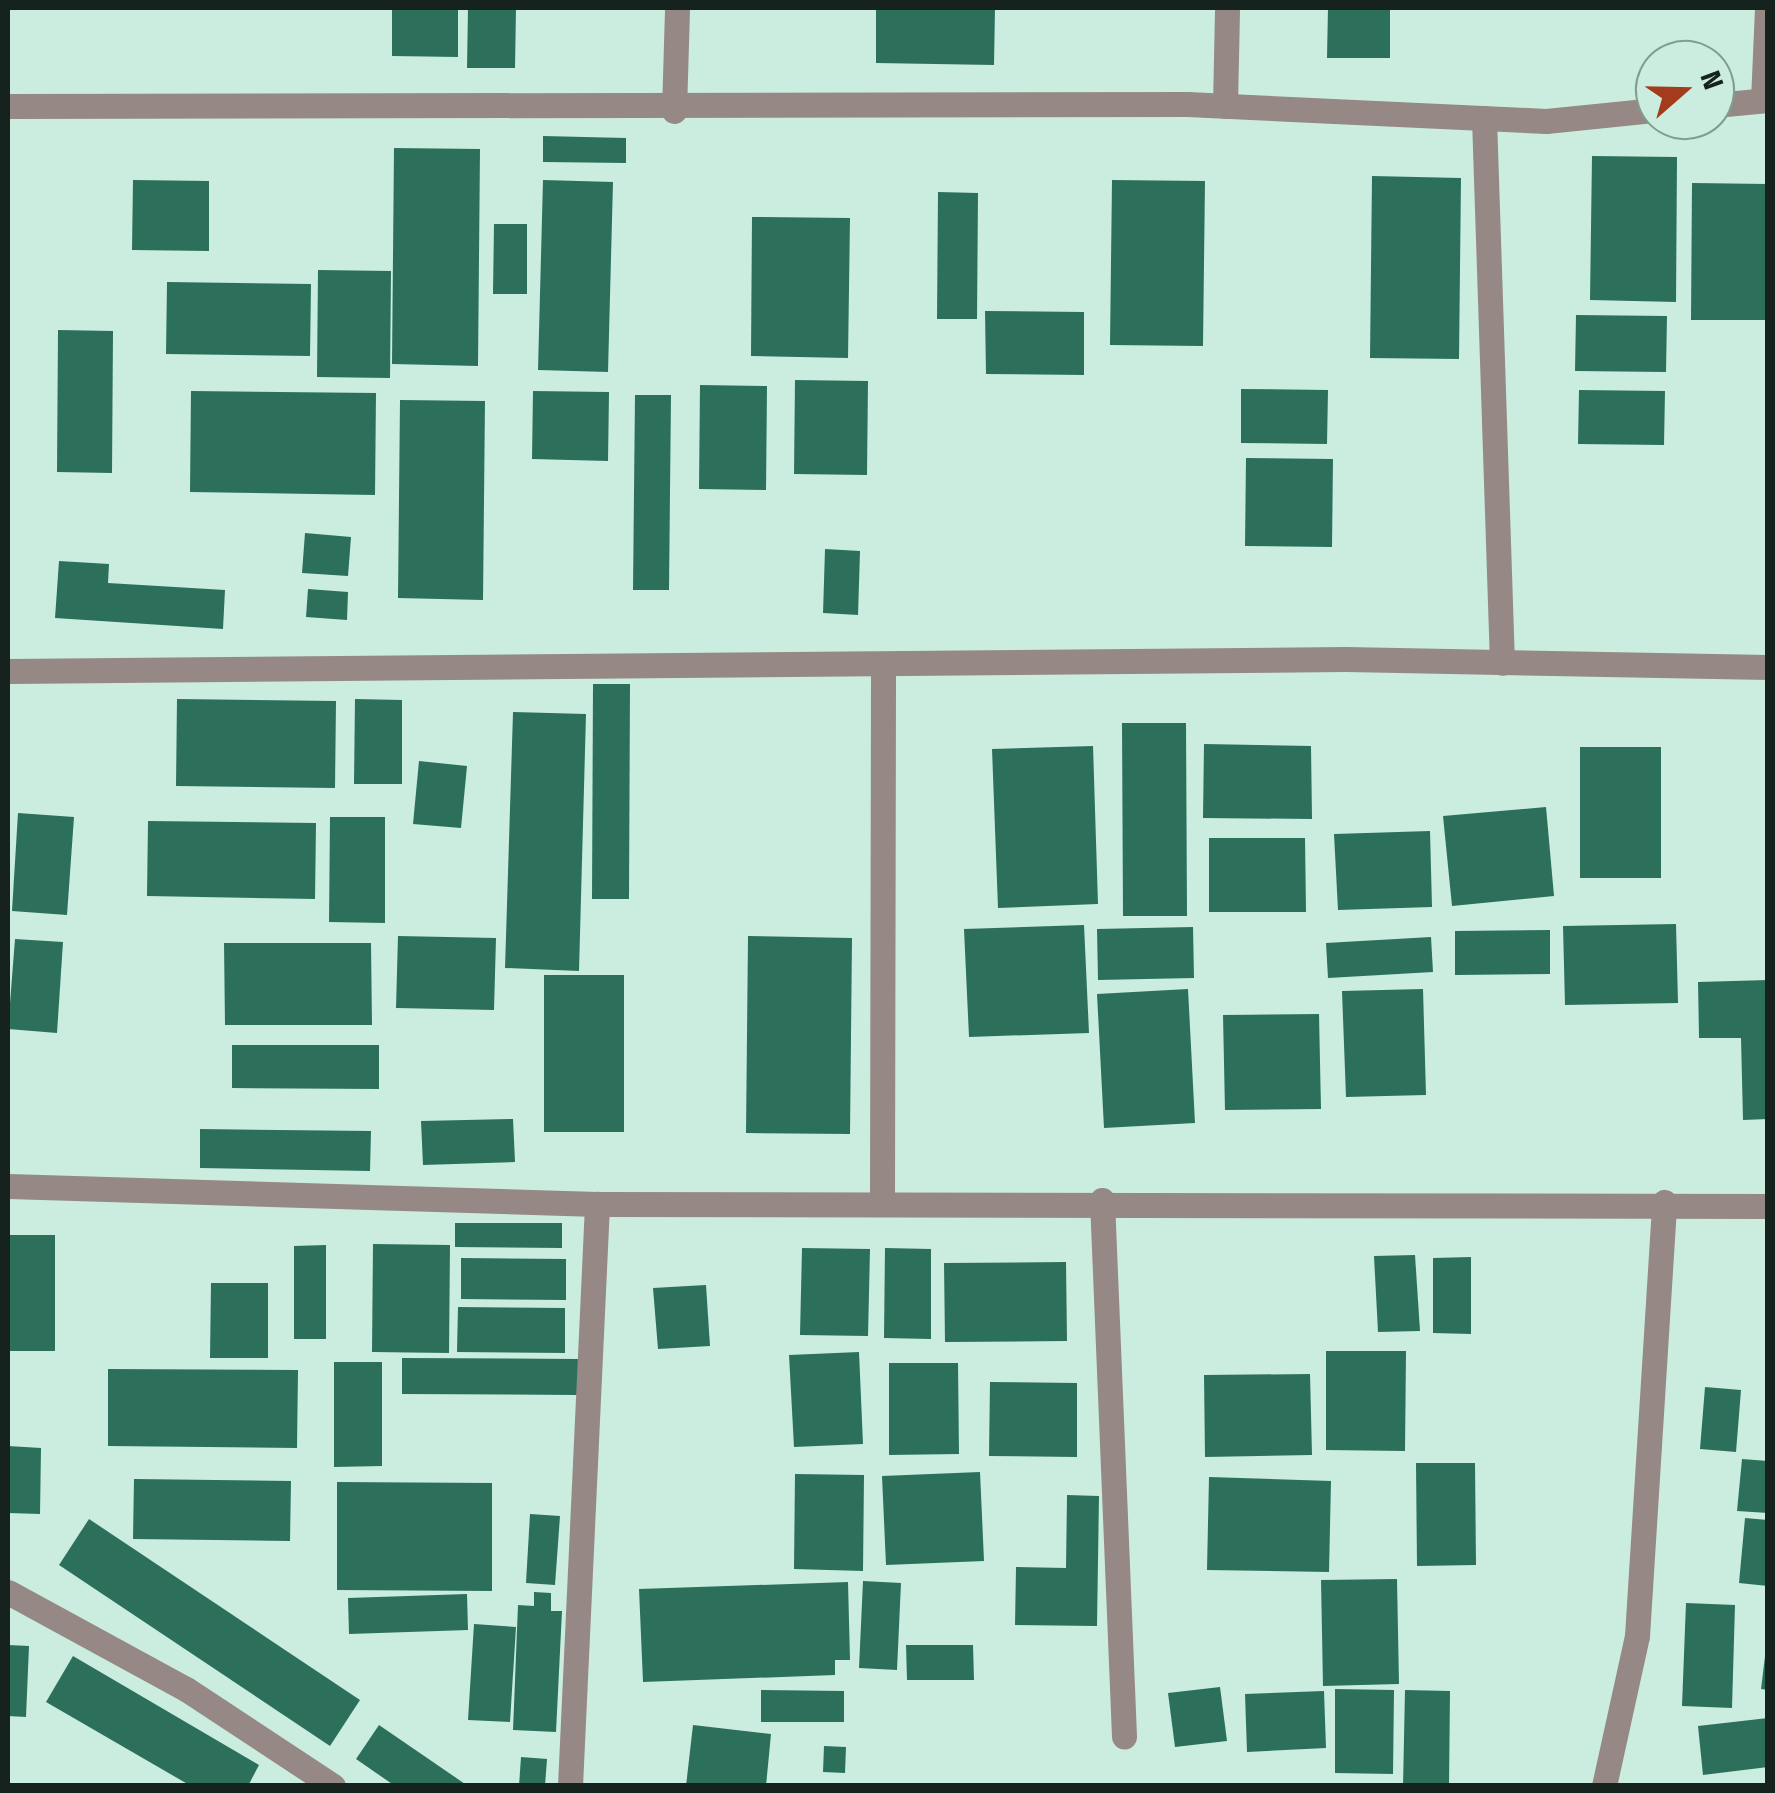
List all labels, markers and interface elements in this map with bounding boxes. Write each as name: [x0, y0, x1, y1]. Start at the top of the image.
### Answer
north arrow: [1635, 40, 1735, 140]
text: N: [1693, 67, 1730, 94]

